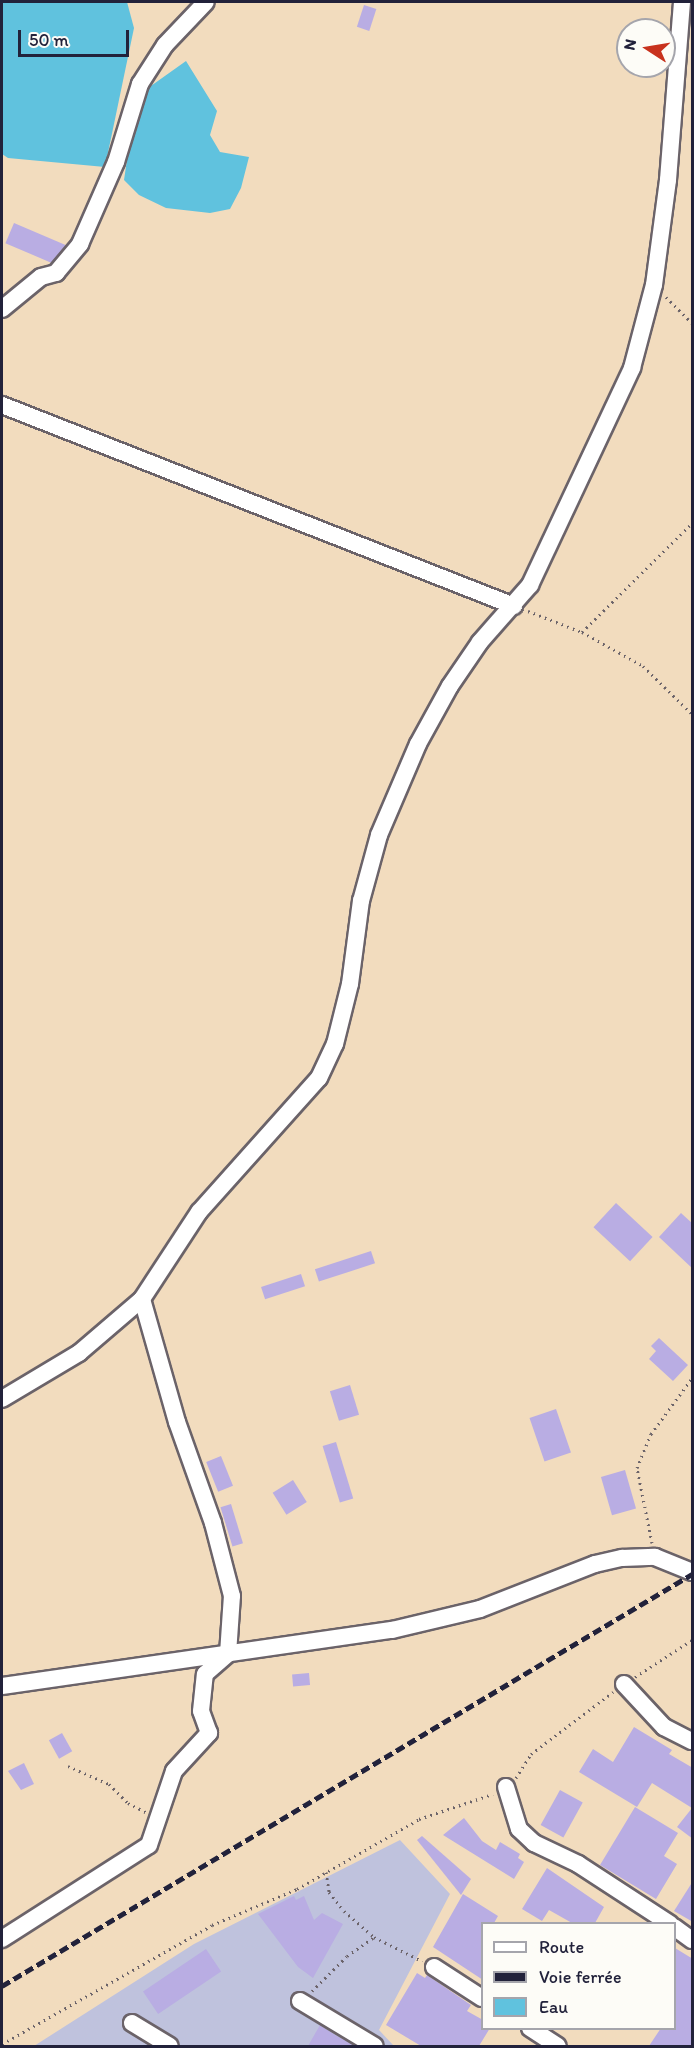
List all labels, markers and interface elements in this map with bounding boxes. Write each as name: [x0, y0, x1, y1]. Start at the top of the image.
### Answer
scale bar: [21, 18, 132, 56]
north arrow: [616, 18, 676, 78]
text: 50 m: [29, 29, 69, 51]
text: N: [619, 37, 640, 52]
legend: [481, 1922, 676, 2030]
text: Route: [539, 1936, 584, 1958]
text: Voie ferrée: [539, 1966, 621, 1988]
text: Eau: [539, 1996, 568, 2018]

